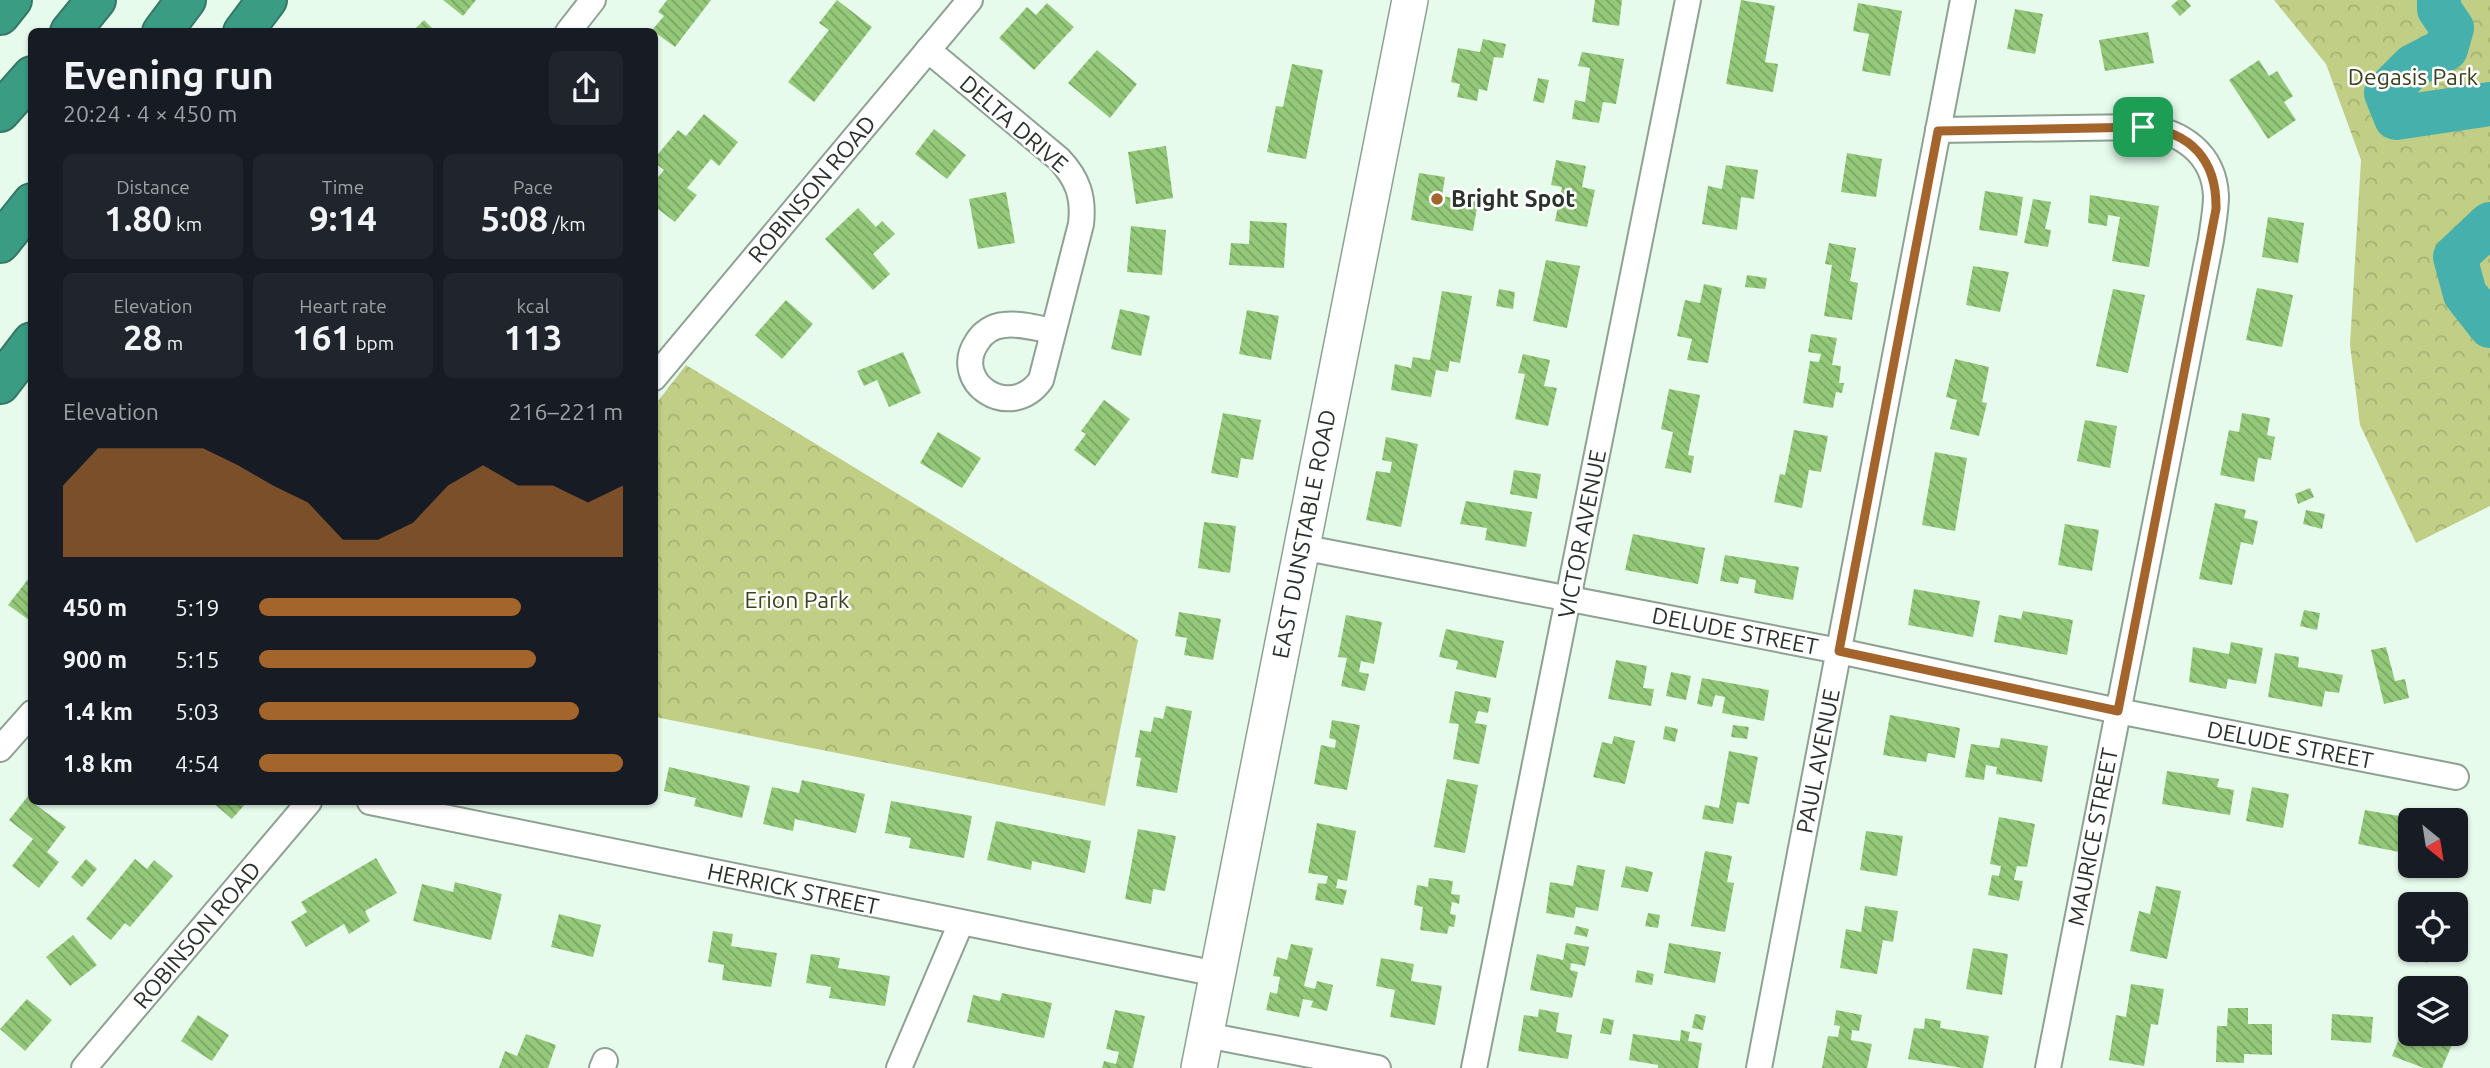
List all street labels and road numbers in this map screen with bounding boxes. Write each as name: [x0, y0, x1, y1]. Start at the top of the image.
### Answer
street label: DELTA DRIVE: [955, 70, 1073, 177]
street label: ROBINSON ROAD: [743, 110, 880, 267]
street label: EAST DUNSTABLE ROAD: [1267, 407, 1340, 661]
street label: VICTOR AVENUE: [1553, 448, 1610, 620]
street label: DELUDE STREET: [1650, 602, 1820, 659]
street label: PAUL AVENUE: [1791, 687, 1844, 835]
street label: DELUDE STREET: [2205, 716, 2375, 773]
street label: MAURICE STREET: [2063, 746, 2122, 928]
street label: ROBINSON ROAD: [128, 856, 265, 1013]
street label: HERRICK STREET: [705, 858, 881, 919]

